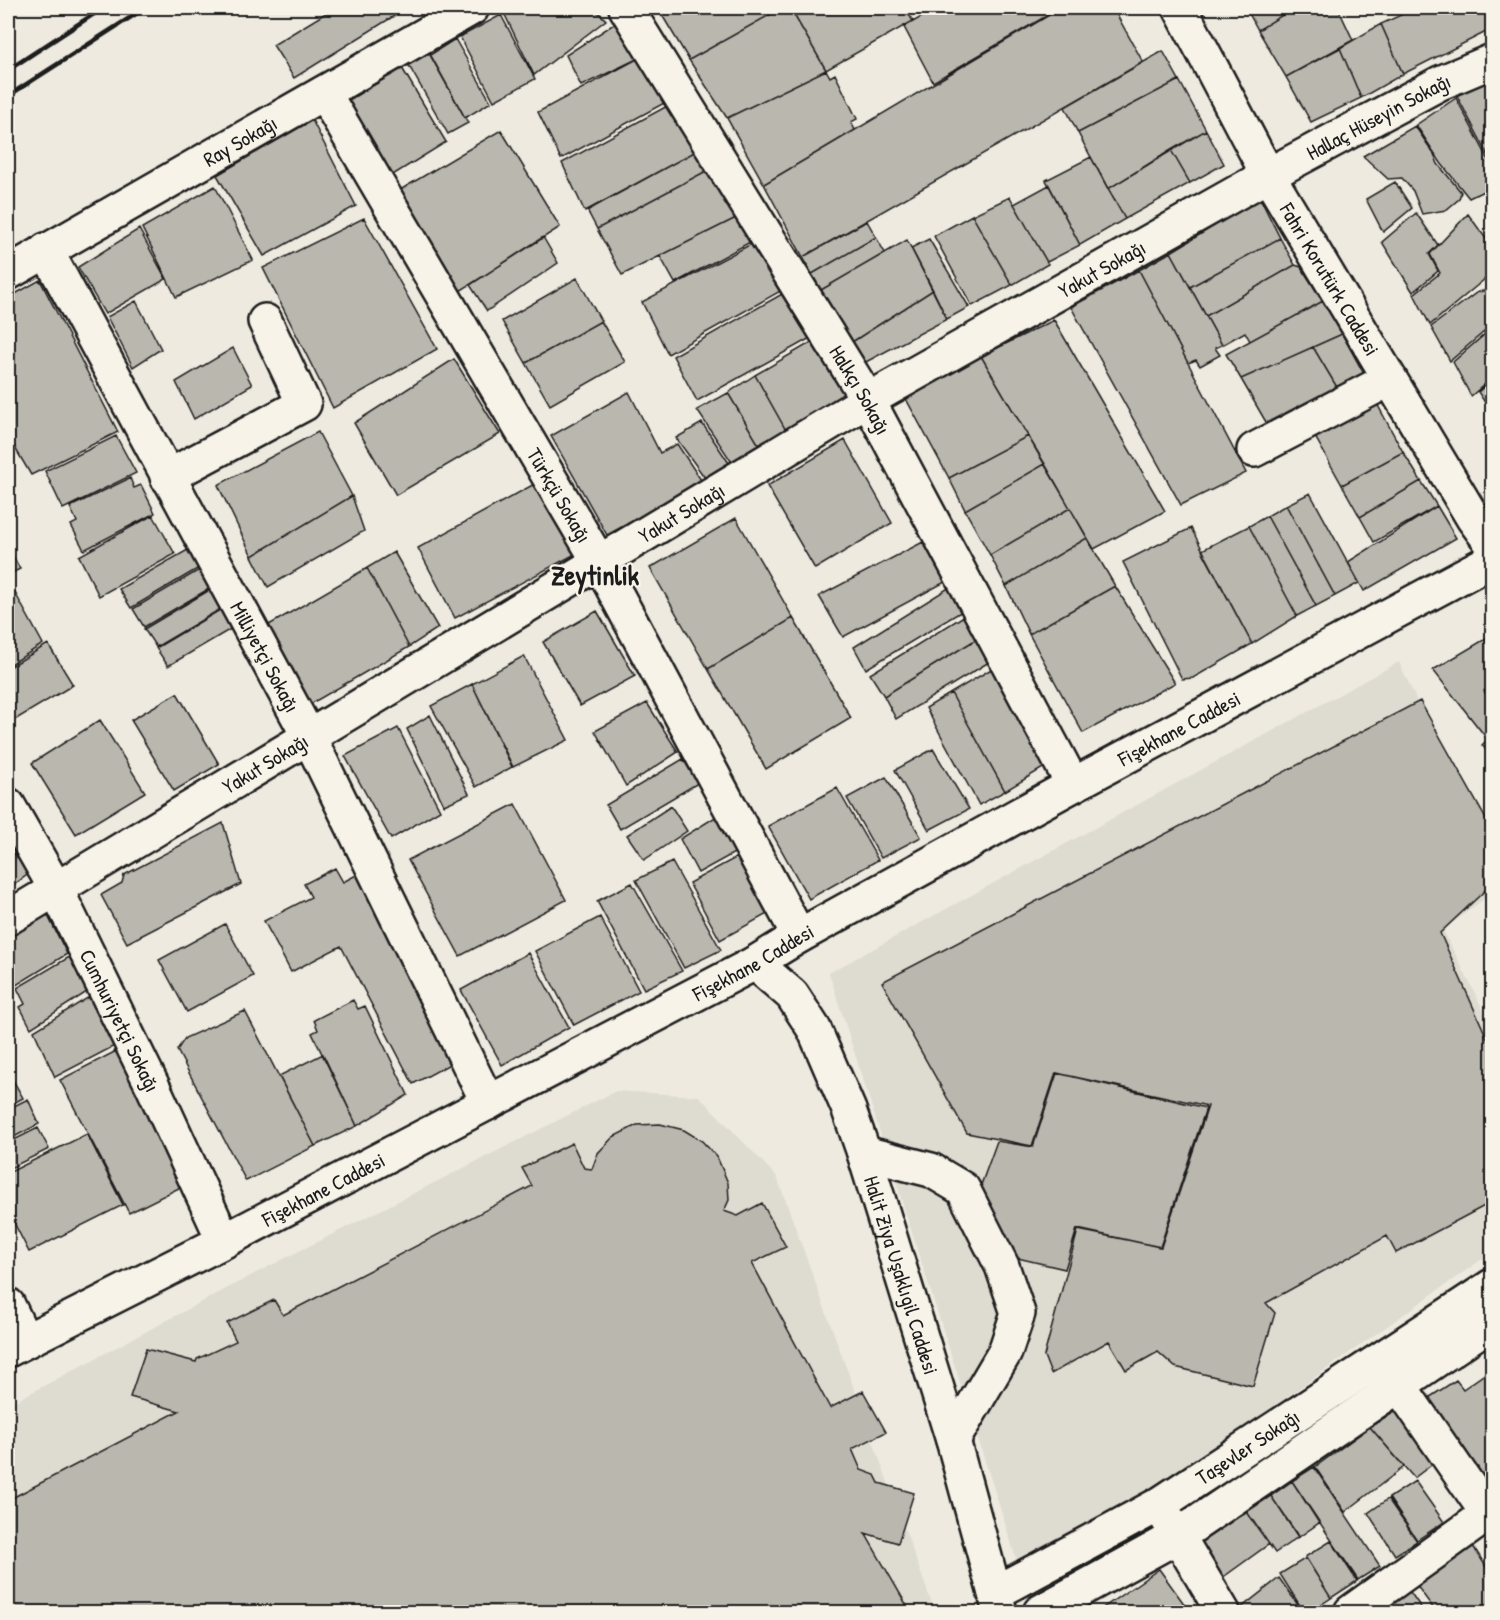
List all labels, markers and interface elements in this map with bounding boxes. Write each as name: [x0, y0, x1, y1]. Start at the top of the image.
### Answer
street label: Hallaç Hüseyin Sokağı: [1301, 66, 1455, 167]
street label: Ray Sokağı: [198, 108, 282, 173]
street label: Fahri Korutürk Caddesi: [1273, 196, 1387, 361]
street label: Yakut Sokağı: [1053, 232, 1151, 305]
street label: Halkçı Sokağı: [823, 339, 898, 439]
street label: Türkçü Sokağı: [520, 442, 599, 548]
street label: Yakut Sokağı: [633, 475, 730, 550]
district label: Zeytinlik: [551, 557, 640, 595]
street label: Milliyetçi Sokağı: [224, 596, 307, 717]
street label: Fişekhane Caddesi: [1112, 683, 1245, 773]
street label: Yakut Sokağı: [216, 726, 314, 800]
street label: Fişekhane Caddesi: [686, 916, 819, 1008]
street label: Cumhuriyetçi Sokağı: [73, 944, 168, 1097]
street label: Fişekhane Caddesi: [256, 1145, 390, 1234]
street label: Halit Ziya Uşaklıgil Caddesi: [857, 1172, 946, 1378]
street label: Taşevler Sokağı: [1190, 1402, 1305, 1491]

